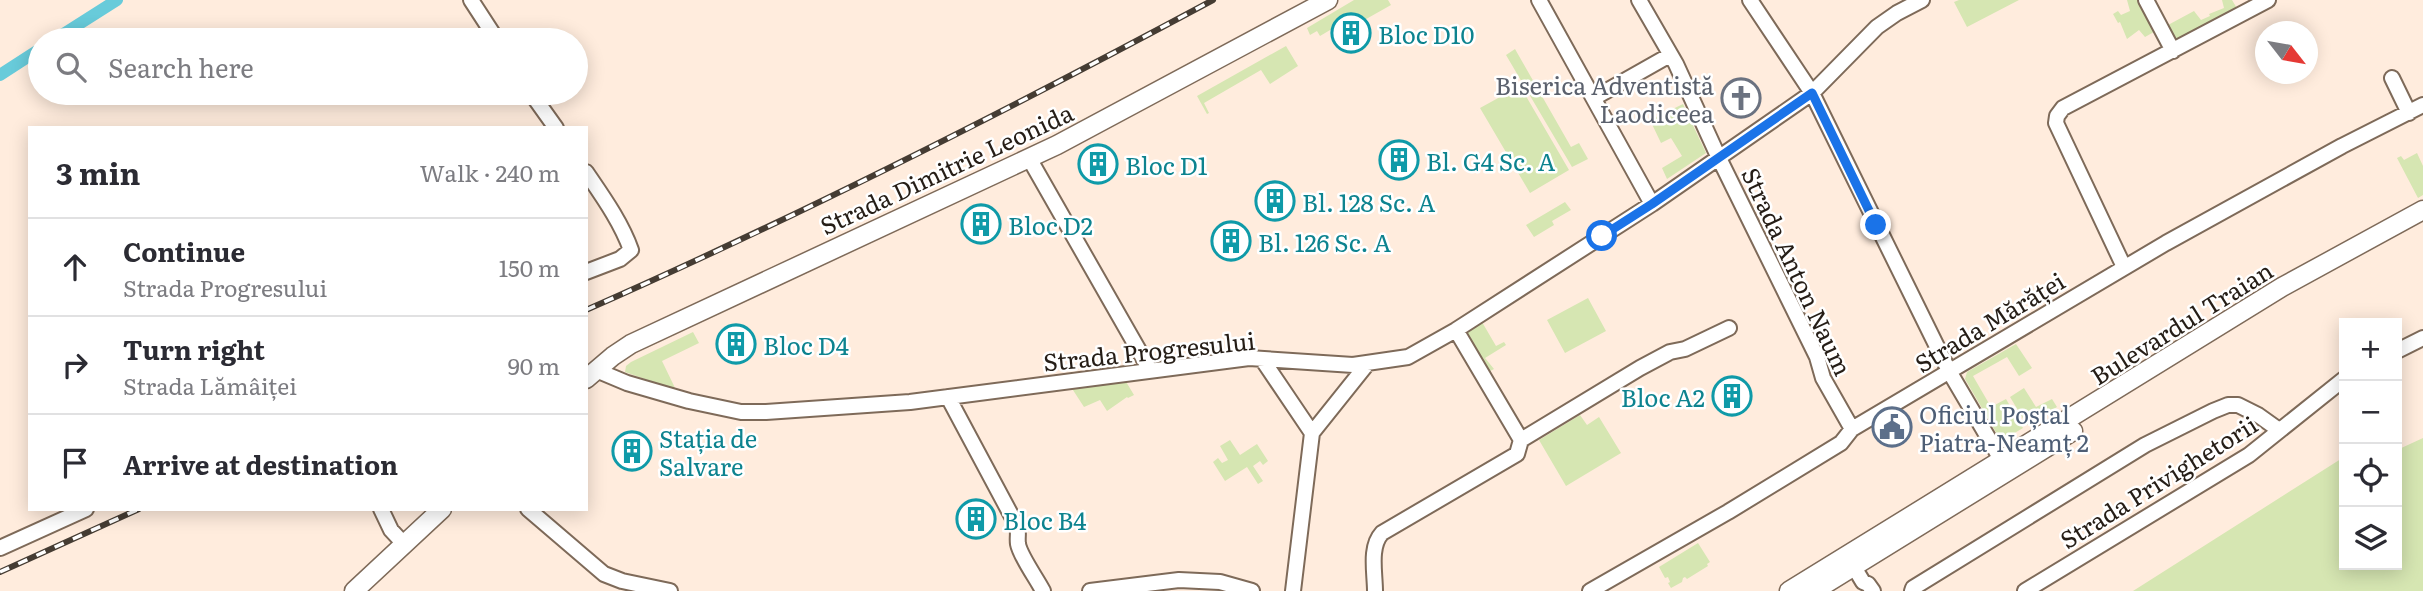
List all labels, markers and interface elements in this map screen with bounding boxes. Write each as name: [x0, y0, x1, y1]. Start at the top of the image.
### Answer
building icon: Bloc D10: [1330, 12, 1372, 54]
place label: Bloc D10: [1378, 16, 1475, 51]
north arrow: [2255, 21, 2318, 84]
search box: [28, 28, 588, 105]
text: Search here: [108, 47, 254, 86]
icon: search: [52, 48, 90, 86]
place label: Biserica Adventistă Laodiceea: [1495, 67, 1714, 130]
church icon: Biserica Adventistă Laodiceea: [1720, 77, 1762, 119]
street label: Strada Dimitrie Leonida: [814, 94, 1078, 242]
building icon: Bl. G4 Sc. A: [1378, 139, 1420, 181]
building icon: Bloc D1: [1077, 143, 1119, 185]
place label: Bl. G4 Sc. A: [1426, 143, 1556, 178]
place label: Bloc D1: [1125, 147, 1208, 182]
text: 3 min: [56, 150, 140, 194]
text: Walk · 240 m: [420, 155, 560, 189]
street label: Strada Anton Naum: [1734, 161, 1862, 381]
building icon: Bl. 128 Sc. A: [1254, 180, 1296, 222]
place label: Bl. 128 Sc. A: [1302, 184, 1436, 219]
building icon: Bloc D2: [960, 203, 1002, 245]
place label: Bloc D2: [1008, 207, 1093, 242]
route end: [1860, 209, 1891, 240]
building icon: Bl. 126 Sc. A: [1210, 220, 1252, 262]
route start: [1586, 220, 1617, 251]
place label: Bl. 126 Sc. A: [1258, 224, 1391, 259]
text: Continue: [123, 231, 245, 270]
icon: ahead: [56, 248, 94, 286]
text: 150 m: [499, 250, 560, 284]
street label: Bulevardul Traian: [2083, 252, 2279, 392]
street label: Strada Mărăței: [1907, 262, 2071, 380]
text: Strada Progresului: [123, 270, 327, 304]
map controls: [2339, 318, 2402, 570]
button: +: [2339, 318, 2402, 381]
street label: Strada Progresului: [1041, 321, 1257, 379]
building icon: Bloc D4: [715, 323, 757, 365]
place label: Bloc D4: [763, 327, 849, 362]
text: Turn right: [123, 329, 265, 368]
icon: right: [56, 346, 94, 384]
text: 90 m: [508, 348, 560, 382]
text: Strada Lămâiței: [123, 368, 297, 402]
building icon: Bloc A2: [1711, 375, 1753, 417]
place label: Bloc A2: [1621, 379, 1705, 414]
button: −: [2339, 381, 2402, 444]
place label: Oficiul Poștal Piatra-Neamț 2: [1919, 396, 2089, 459]
public building icon: Oficiul Poștal Piatra-Neamț 2: [1871, 406, 1913, 448]
street label: Strada Privighetorii: [2053, 406, 2263, 556]
place label: Stația de Salvare: [659, 420, 757, 483]
building icon: Stația de Salvare: [611, 430, 653, 472]
icon: arrive: [56, 444, 94, 482]
text: Arrive at destination: [123, 444, 398, 483]
button: locate: [2339, 444, 2402, 507]
building icon: Bloc B4: [955, 498, 997, 540]
place label: Bloc B4: [1003, 502, 1087, 537]
button: layers: [2339, 507, 2402, 570]

